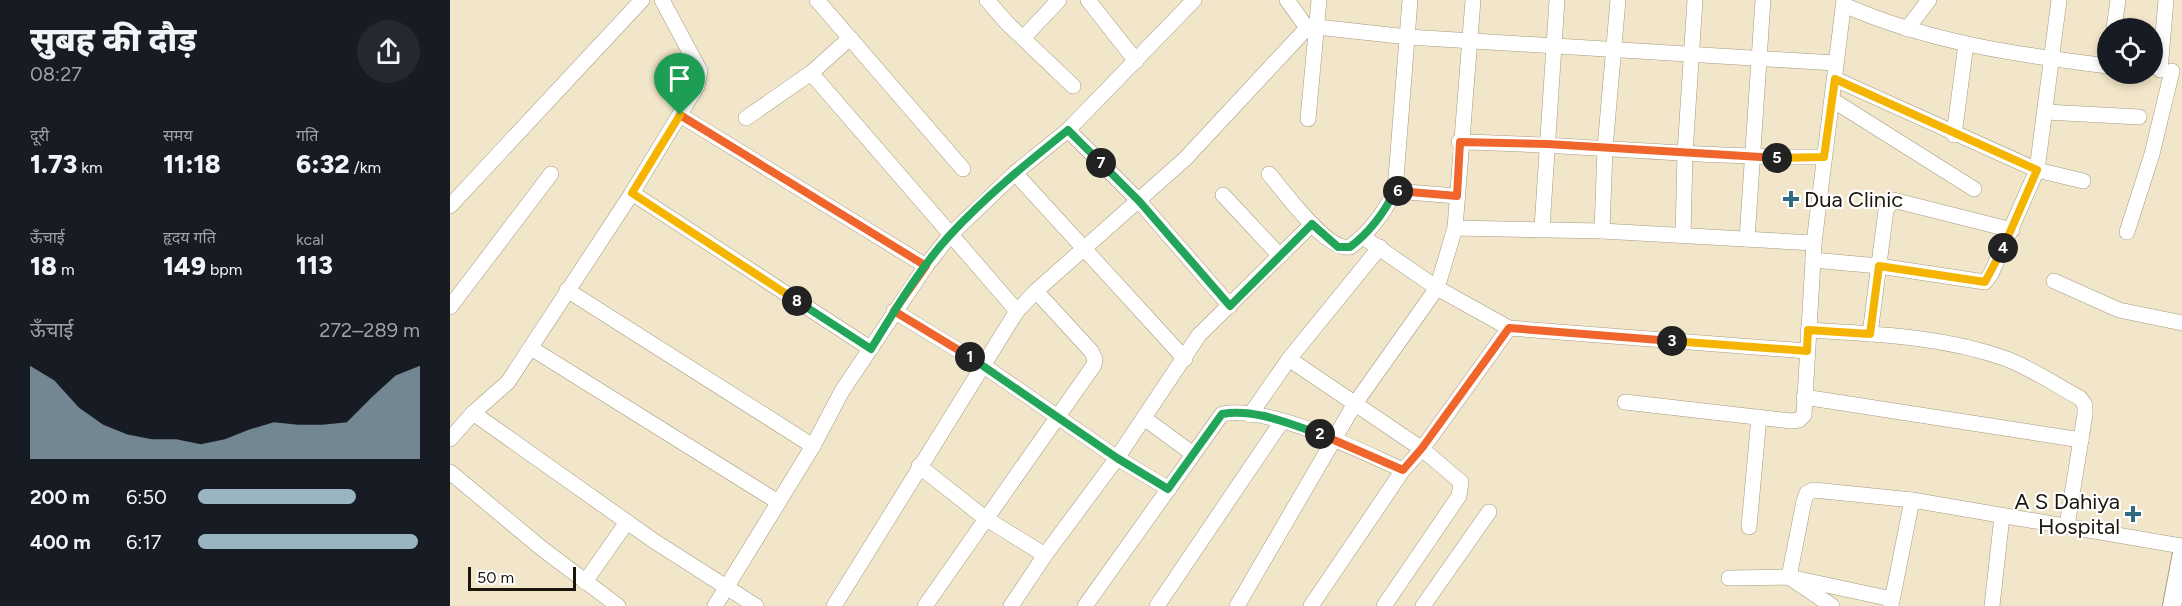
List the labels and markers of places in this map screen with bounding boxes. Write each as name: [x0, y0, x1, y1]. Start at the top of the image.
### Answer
pin: [654, 53, 705, 115]
pin: 5: [1762, 143, 1792, 173]
pin: 7: [1086, 148, 1116, 178]
pin: 6: [1383, 176, 1413, 206]
place label: Dua Clinic: [1804, 186, 1903, 213]
marker: Dua Clinic: [1782, 190, 1800, 208]
pin: 4: [1988, 233, 2018, 263]
pin: 8: [782, 286, 812, 316]
pin: 3: [1657, 326, 1687, 356]
pin: 1: [955, 342, 985, 372]
pin: 2: [1305, 419, 1335, 449]
place label: A S Dahiya Hospital: [2014, 488, 2120, 540]
marker: A S Dahiya Hospital: [2124, 505, 2142, 523]

